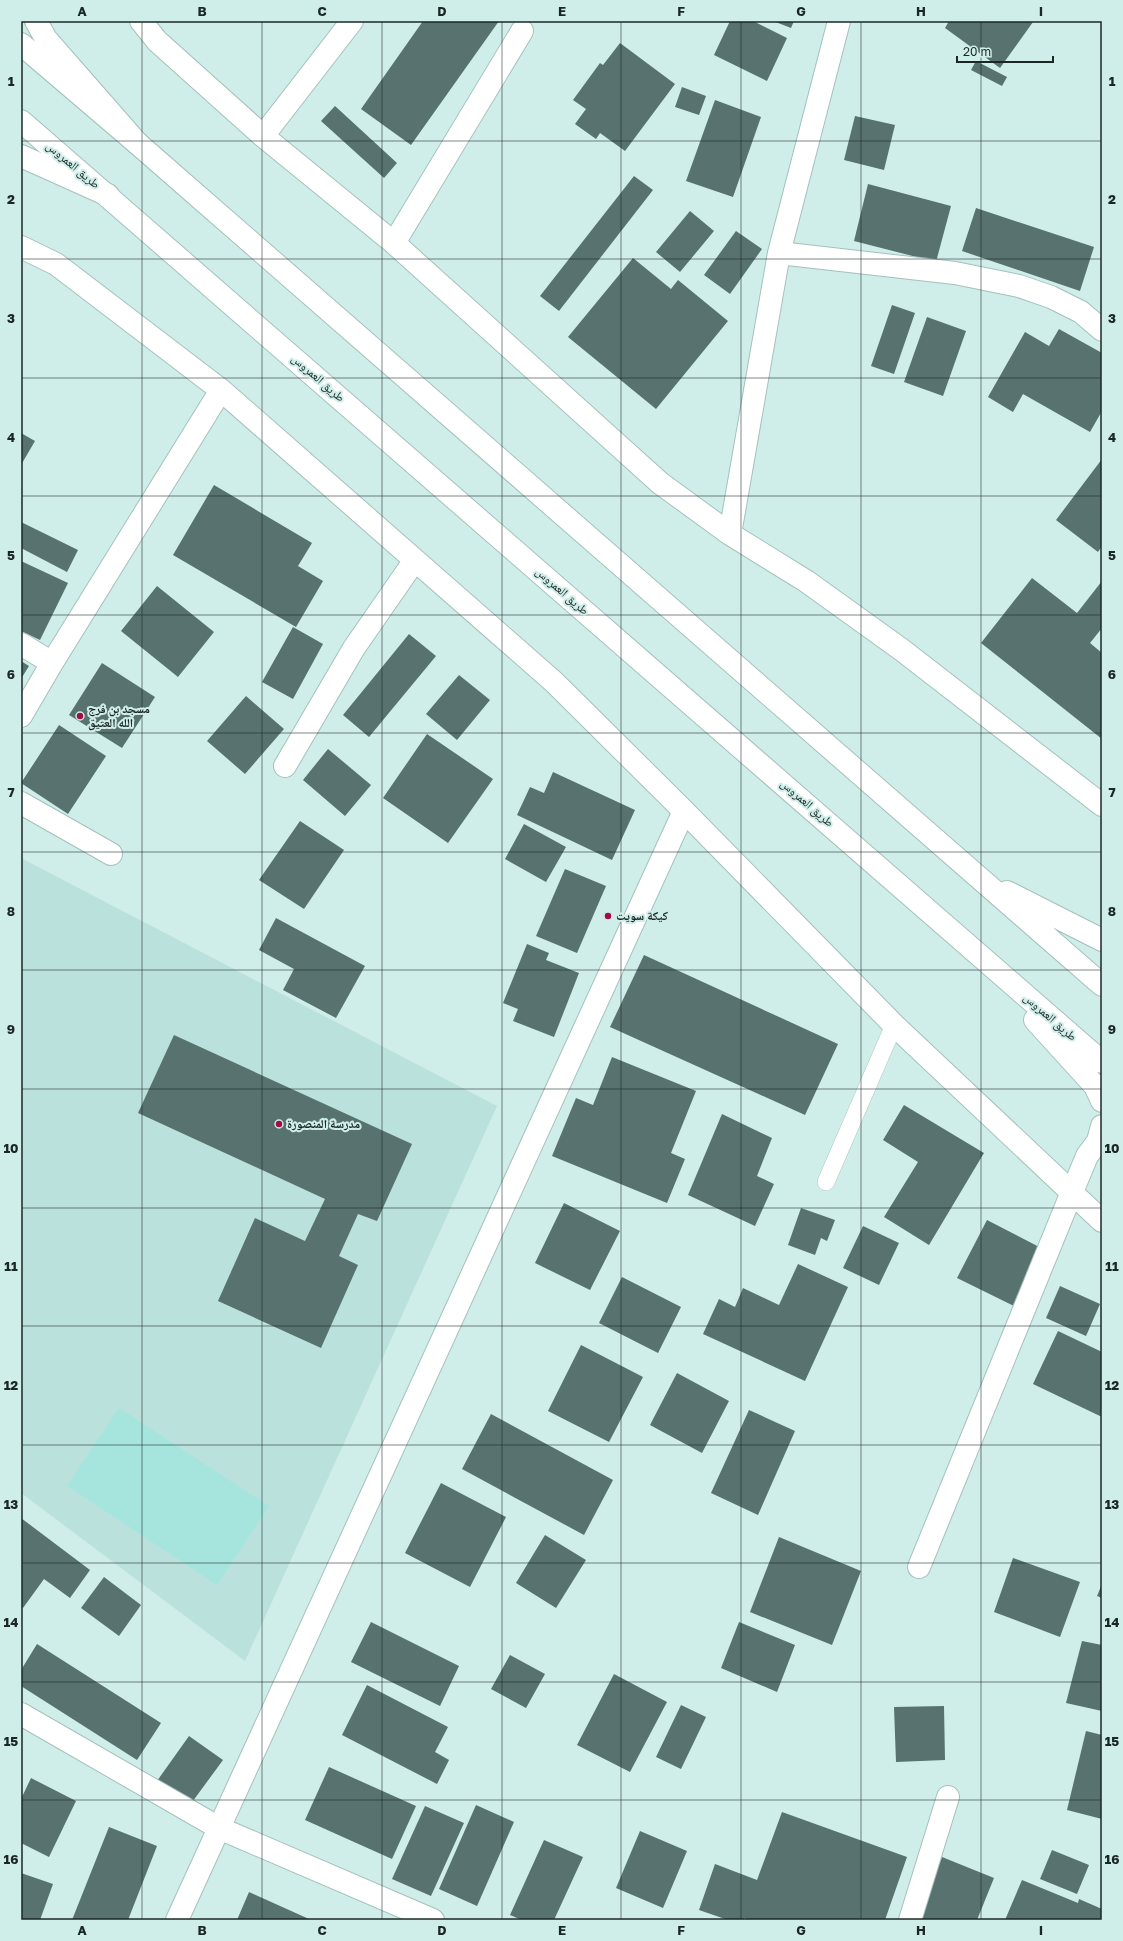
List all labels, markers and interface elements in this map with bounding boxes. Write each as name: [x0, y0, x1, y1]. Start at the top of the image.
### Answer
text: A: [77, 3, 87, 19]
text: B: [197, 3, 207, 19]
text: C: [317, 3, 327, 19]
text: D: [437, 3, 447, 19]
text: E: [558, 3, 566, 19]
text: F: [677, 3, 685, 19]
text: G: [796, 3, 806, 19]
text: H: [916, 3, 926, 19]
text: I: [1039, 3, 1043, 19]
scale bar: [957, 38, 1053, 64]
text: 20 m: [963, 44, 991, 59]
text: 1: [8, 73, 15, 89]
text: 1: [1109, 73, 1116, 89]
street label: طريق العمروس: [43, 138, 103, 192]
text: 2: [7, 191, 15, 207]
text: 2: [1108, 191, 1116, 207]
text: 3: [7, 310, 15, 326]
text: 3: [1108, 310, 1116, 326]
street label: طريق العمروس: [289, 350, 348, 405]
text: 4: [7, 429, 15, 445]
text: 4: [1108, 429, 1116, 445]
text: 5: [7, 547, 15, 563]
text: 5: [1108, 547, 1116, 563]
street label: طريق العمروس: [533, 563, 592, 618]
text: 6: [7, 666, 15, 682]
text: 6: [1108, 666, 1116, 682]
place label: مسجد بن فرج الله العتيق: [88, 701, 150, 731]
marker: مسجد بن فرج الله العتيق: [75, 711, 85, 721]
street label: طريق العمروس: [778, 775, 837, 830]
text: 7: [7, 784, 15, 800]
text: 7: [1108, 784, 1116, 800]
text: 8: [7, 903, 15, 919]
text: 8: [1108, 903, 1116, 919]
place label: كيكة سويت: [616, 908, 669, 923]
marker: كيكة سويت: [603, 911, 613, 921]
street label: طريق العمروس: [1021, 989, 1080, 1044]
text: 9: [7, 1021, 15, 1037]
text: 9: [1108, 1021, 1116, 1037]
place label: مدرسة المنصورة: [287, 1116, 360, 1131]
marker: مدرسة المنصورة: [274, 1119, 284, 1129]
text: 10: [3, 1140, 19, 1156]
text: 10: [1104, 1140, 1120, 1156]
text: 11: [4, 1258, 18, 1274]
text: 11: [1105, 1258, 1119, 1274]
text: 12: [4, 1377, 18, 1393]
text: 12: [1105, 1377, 1119, 1393]
text: 13: [4, 1496, 18, 1512]
text: 13: [1105, 1496, 1119, 1512]
text: 14: [4, 1614, 18, 1630]
text: 14: [1105, 1614, 1119, 1630]
text: 15: [4, 1733, 18, 1749]
text: 15: [1105, 1733, 1119, 1749]
text: 16: [4, 1851, 18, 1867]
text: 16: [1105, 1851, 1119, 1867]
text: A: [77, 1922, 87, 1938]
text: B: [197, 1922, 207, 1938]
text: C: [317, 1922, 327, 1938]
text: D: [437, 1922, 447, 1938]
text: E: [558, 1922, 566, 1938]
text: F: [677, 1922, 685, 1938]
text: G: [796, 1922, 806, 1938]
text: H: [916, 1922, 926, 1938]
text: I: [1039, 1922, 1043, 1938]

